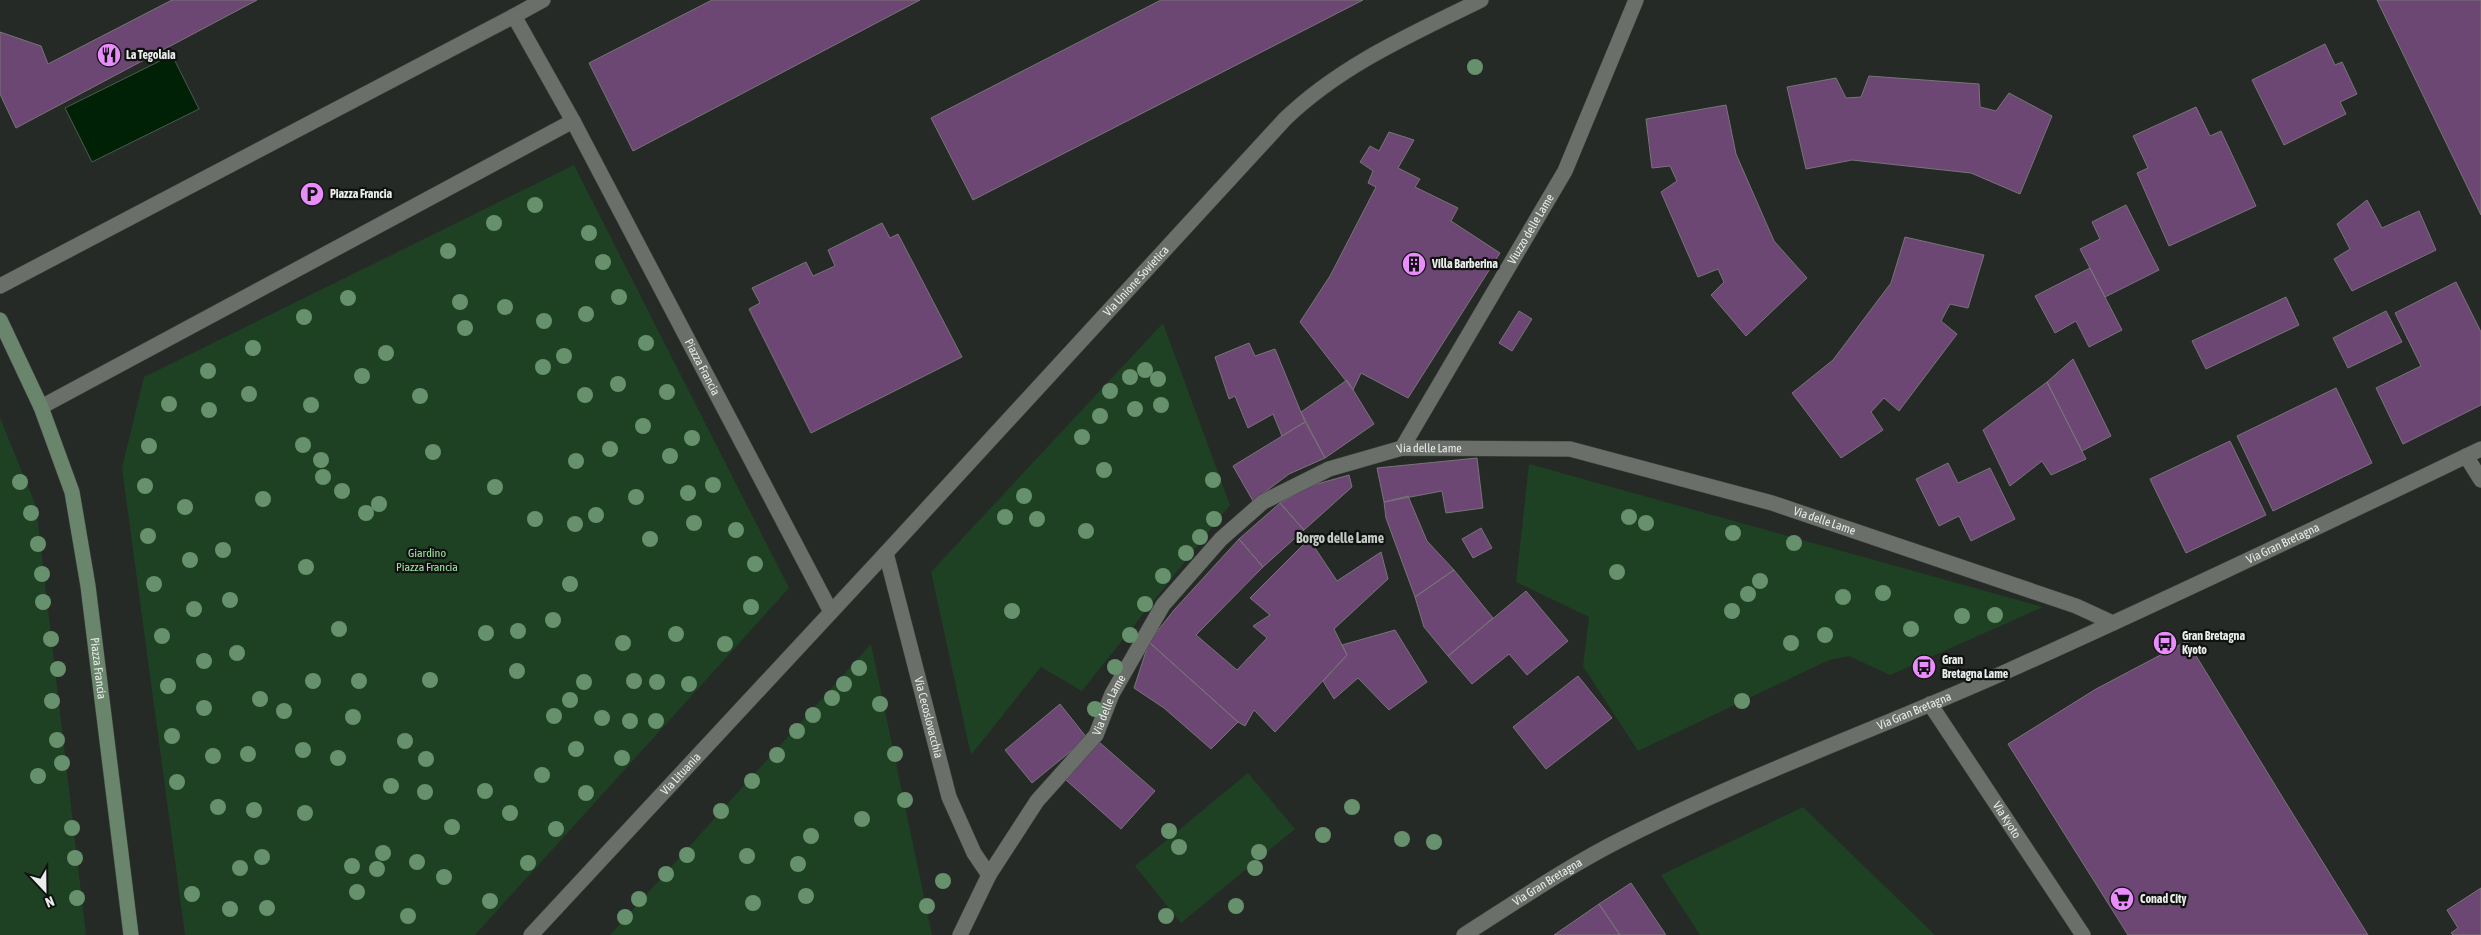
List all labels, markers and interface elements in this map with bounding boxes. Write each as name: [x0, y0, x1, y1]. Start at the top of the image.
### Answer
restaurant icon: La Tegolaia: [96, 42, 122, 68]
place label: La Tegolaia: [126, 48, 176, 62]
parking icon: Piazza Francia: [299, 181, 325, 207]
place label: Piazza Francia: [330, 187, 392, 201]
street label: Viuzzo delle Lame: [1505, 191, 1557, 267]
street label: Via Unione Sovietica: [1100, 243, 1172, 319]
building icon: Villa Barberina: [1401, 251, 1427, 277]
place label: Villa Barberina: [1431, 257, 1498, 271]
street label: Piazza Francia: [682, 336, 723, 398]
street label: Via delle Lame: [1395, 441, 1462, 456]
street label: Via delle Lame: [1792, 504, 1857, 538]
street label: Via Gran Bretagna: [2244, 520, 2322, 567]
district label: Borgo delle Lame: [1296, 530, 1384, 546]
park label: Giardino Piazza Francia: [396, 546, 458, 574]
place label: Gran Bretagna Kyoto: [2182, 629, 2245, 657]
bus stop icon: Gran Bretagna Kyoto: [2152, 630, 2178, 656]
street label: Piazza Francia: [87, 637, 109, 700]
place label: Gran Bretagna Lame: [1942, 653, 2009, 681]
bus stop icon: Gran Bretagna Lame: [1911, 654, 1937, 680]
street label: Via delle Lame: [1090, 672, 1129, 737]
street label: Via Cecoslovacchia: [911, 676, 946, 760]
street label: Via Gran Bretagna: [1875, 689, 1953, 733]
street label: Via Lituania: [658, 750, 704, 798]
street label: Via Kyoto: [1990, 799, 2024, 841]
street label: Via Gran Bretagna: [1510, 855, 1585, 909]
north arrow: [20, 865, 70, 915]
supermarket icon: Conad City: [2109, 886, 2135, 912]
place label: Conad City: [2140, 892, 2186, 906]
text: N: [43, 893, 57, 911]

